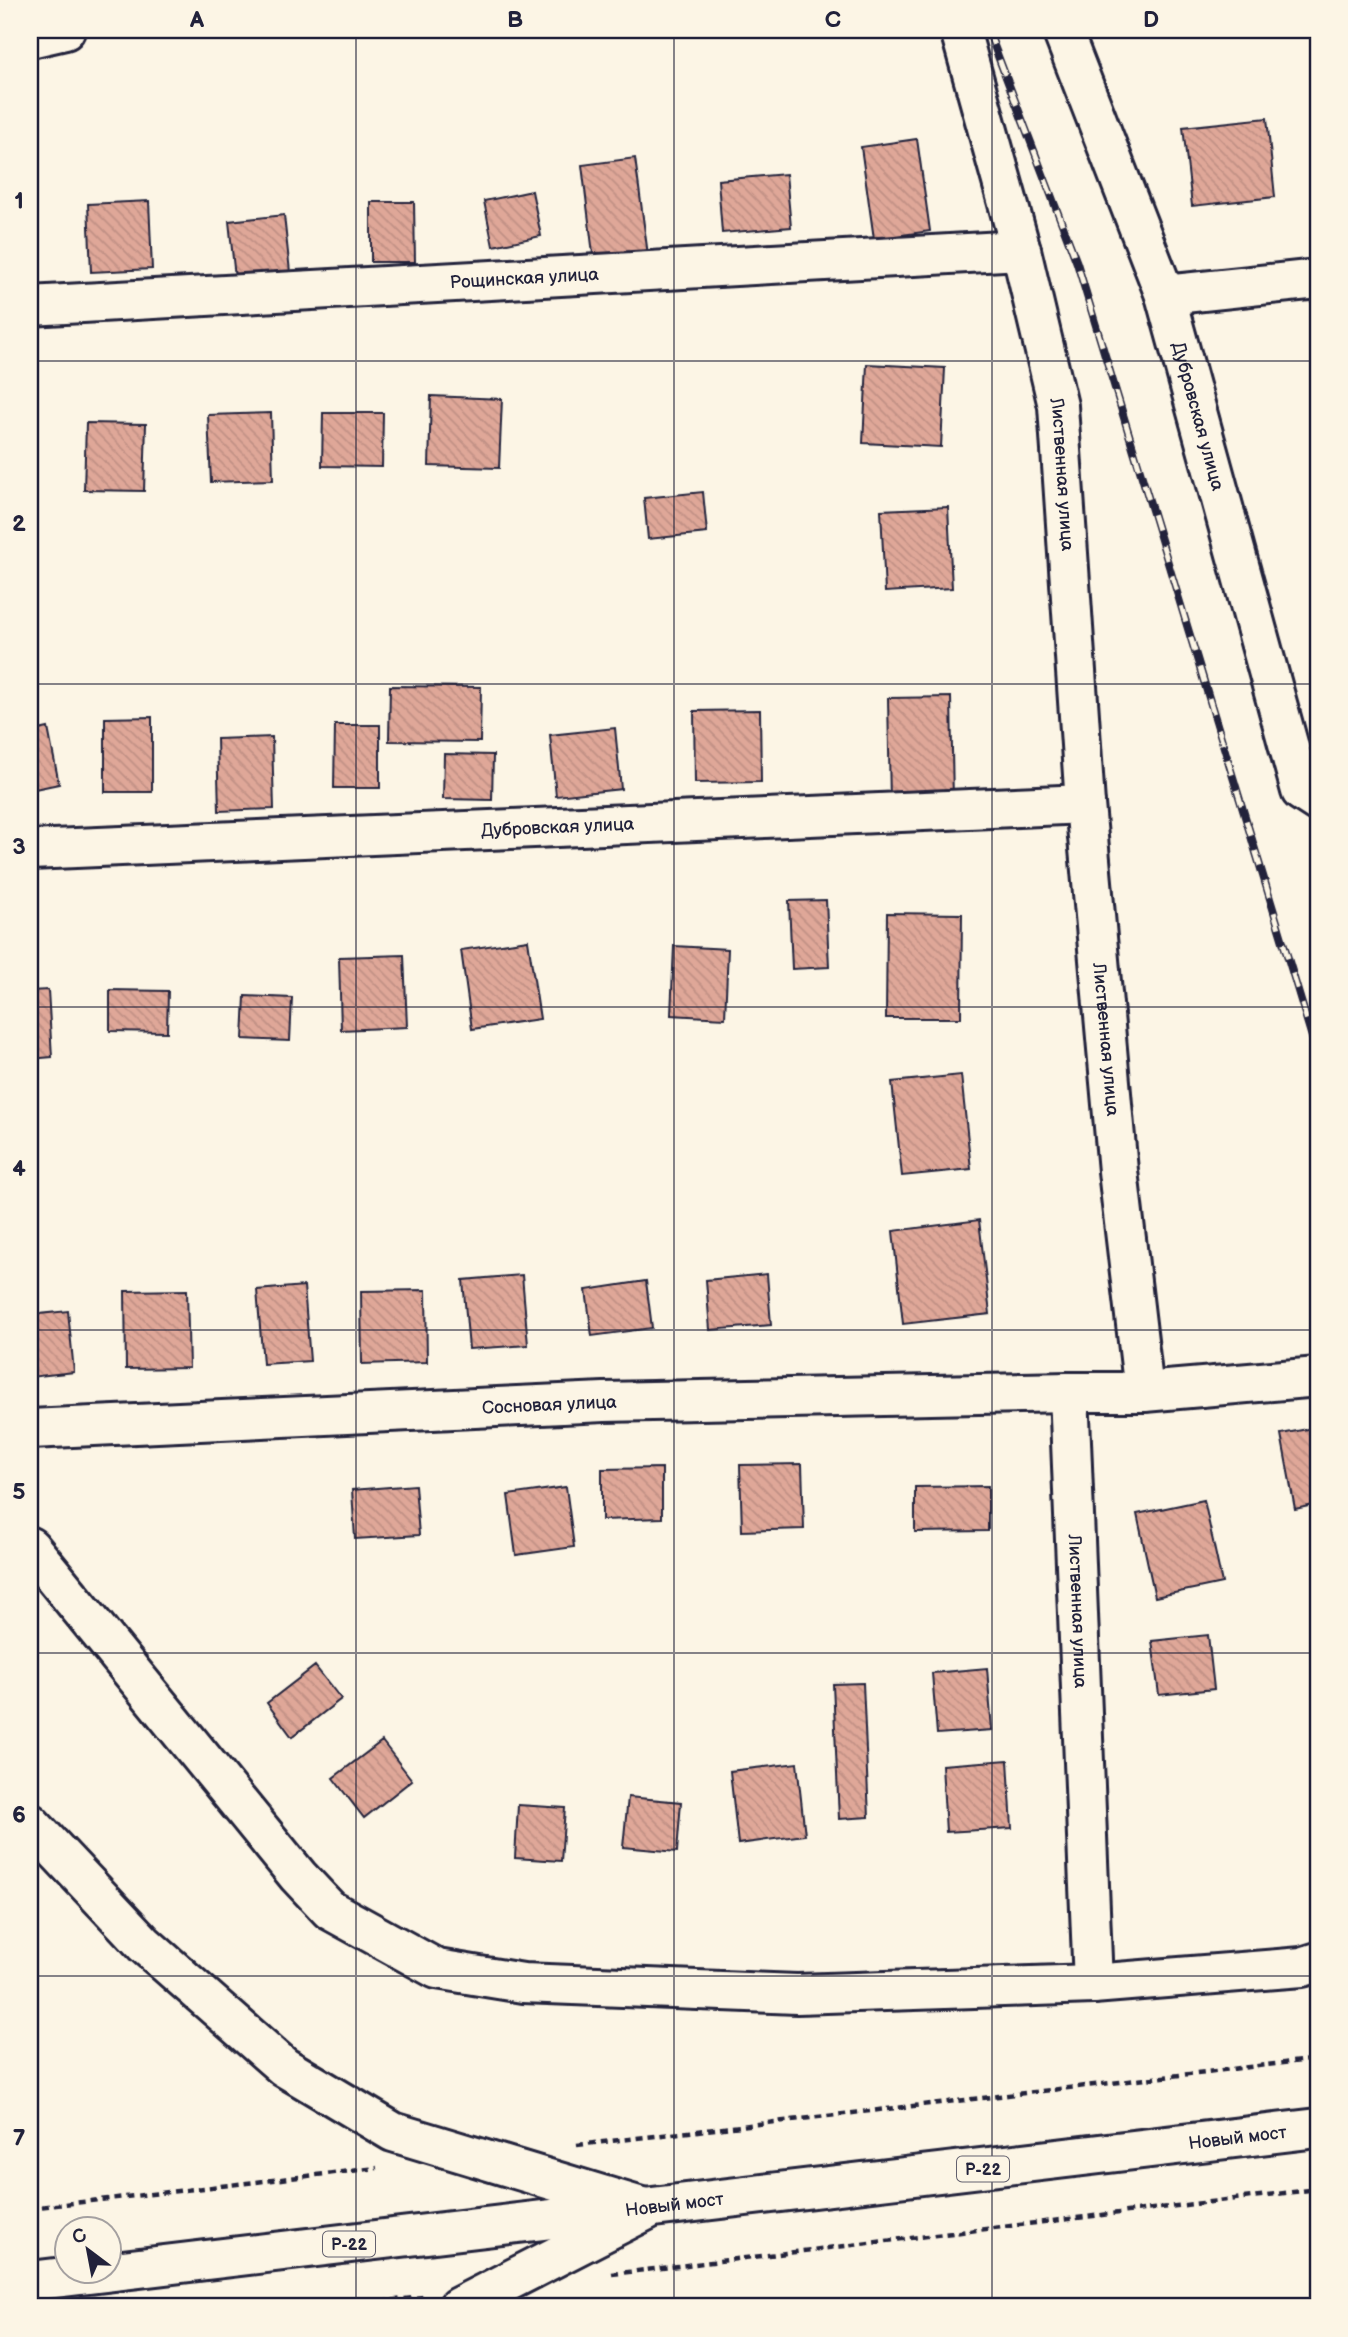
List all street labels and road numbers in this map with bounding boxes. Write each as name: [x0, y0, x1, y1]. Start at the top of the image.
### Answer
street label: Рощинская улица: [449, 264, 600, 293]
street label: Дубровская улица: [1167, 340, 1228, 493]
street label: Лиственная улица: [1045, 394, 1078, 552]
street label: Дубровская улица: [480, 814, 635, 841]
street label: Лиственная улица: [1088, 961, 1123, 1118]
street label: Сосновая улица: [482, 1392, 617, 1419]
street label: Лиственная улица: [1064, 1533, 1091, 1689]
street label: Новый мост: [1187, 2122, 1288, 2154]
road number: Р-22: [957, 2156, 1009, 2182]
street label: Новый мост: [624, 2189, 725, 2221]
road number: Р-22: [323, 2232, 375, 2256]

